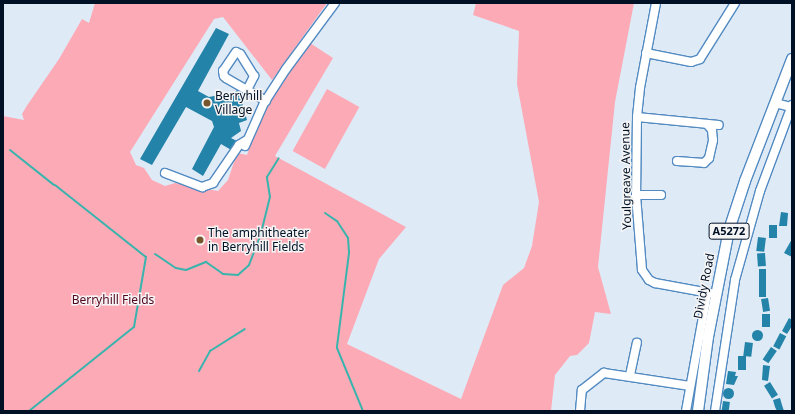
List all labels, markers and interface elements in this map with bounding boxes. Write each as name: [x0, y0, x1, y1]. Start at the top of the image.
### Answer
place label: Berryhill Village: [215, 89, 262, 117]
marker: Berryhill Village: [202, 98, 212, 108]
street label: Youlgreave Avenue: [618, 122, 634, 230]
road number: A5272: [708, 222, 750, 240]
place label: The amphitheater in Berryhill Fields: [208, 226, 309, 254]
marker: The amphitheater in Berryhill Fields: [195, 235, 205, 245]
street label: Dividy Road: [691, 252, 717, 320]
park label: Berryhill Fields: [72, 293, 154, 307]

